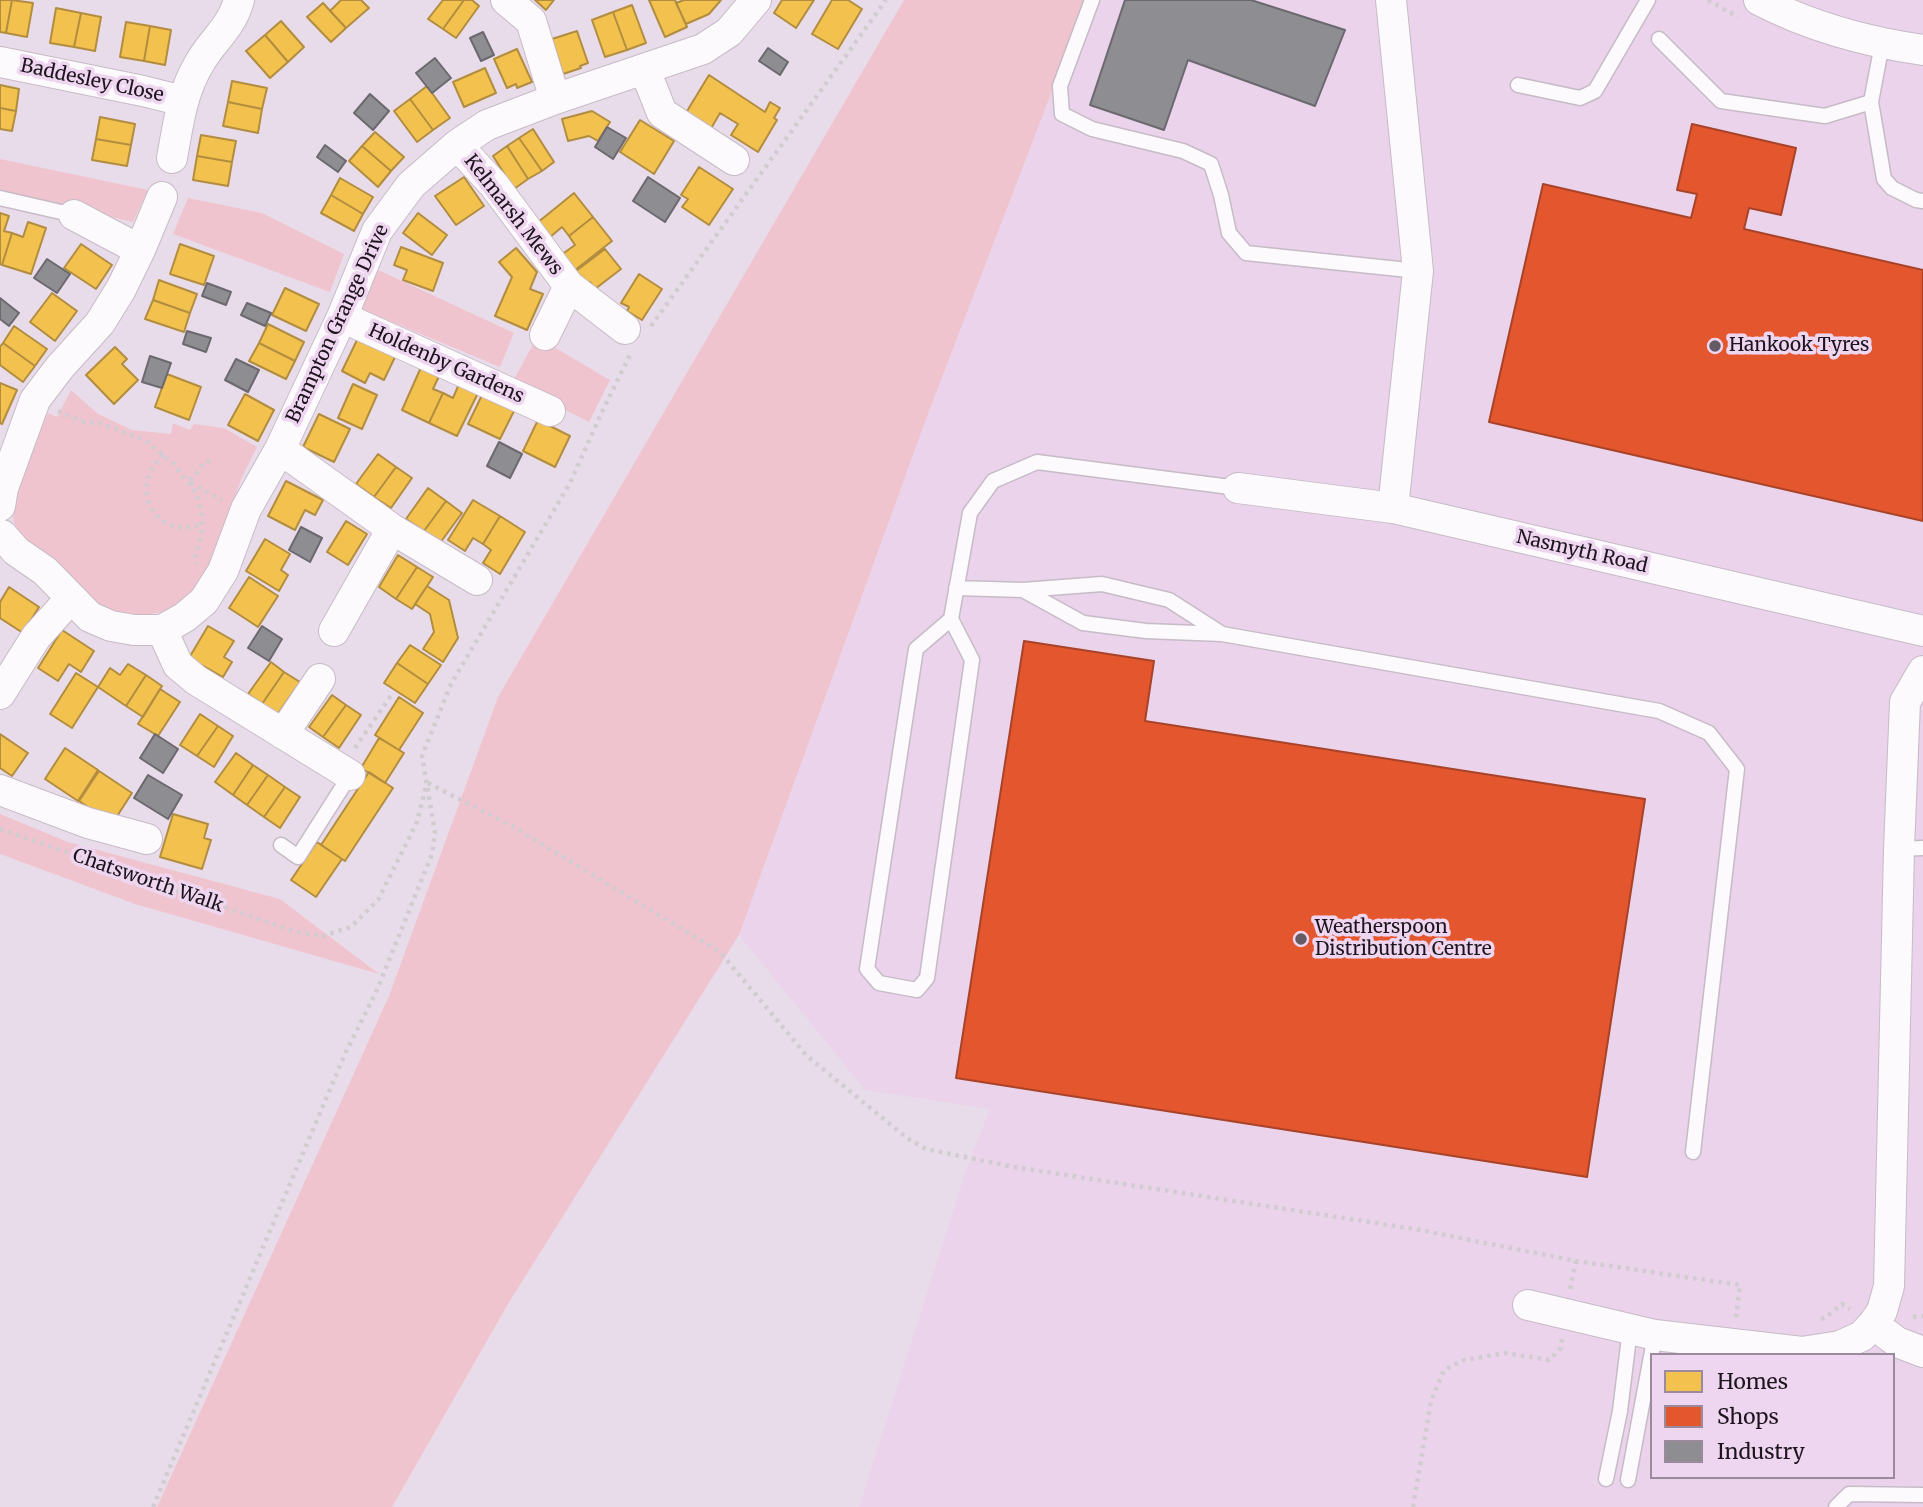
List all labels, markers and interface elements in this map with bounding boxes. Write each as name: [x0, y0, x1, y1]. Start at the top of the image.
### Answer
street label: Baddesley Close: [18, 55, 166, 107]
street label: Kelmarsh Mews: [459, 150, 567, 280]
street label: Brampton Grange Drive: [282, 221, 394, 427]
street label: Holdenby Gardens: [365, 319, 527, 409]
place label: Hankook Tyres: [1729, 335, 1869, 357]
marker: Hankook Tyres: [1707, 338, 1723, 354]
street label: Nasmyth Road: [1514, 526, 1650, 578]
street label: Chatsworth Walk: [70, 844, 226, 918]
place label: Weatherspoon Distribution Centre: [1315, 917, 1492, 961]
marker: Weatherspoon Distribution Centre: [1293, 931, 1309, 947]
legend: [1650, 1353, 1895, 1479]
text: Homes: [1717, 1368, 1788, 1395]
text: Shops: [1717, 1403, 1779, 1430]
text: Industry: [1717, 1438, 1805, 1465]

